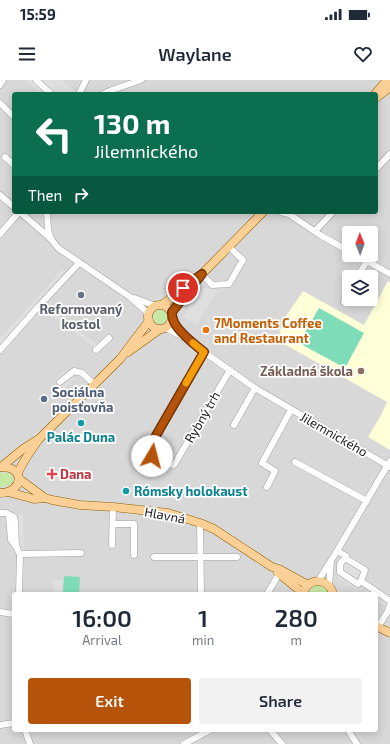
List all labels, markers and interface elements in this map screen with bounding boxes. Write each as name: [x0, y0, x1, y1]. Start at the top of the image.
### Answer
text: 15:59: [20, 5, 56, 23]
icon: menu: [16, 43, 38, 65]
text: Waylane: [158, 43, 232, 65]
icon: heart: [352, 43, 374, 65]
text: 130 m: [94, 106, 170, 140]
icon: left: [28, 108, 80, 160]
text: Jilemnického: [94, 140, 198, 162]
icon: right: [70, 184, 92, 206]
text: Then: [28, 186, 62, 204]
north arrow: [342, 226, 378, 262]
map controls: [342, 226, 378, 306]
button: layers: [342, 270, 378, 306]
pin: [166, 271, 200, 305]
icon: arrive: [172, 277, 194, 299]
marker: Reformovaný kostol: [76, 290, 86, 300]
place label: Reformovaný kostol: [40, 301, 123, 332]
place label: 7Moments Coffee and Restaurant: [214, 315, 322, 346]
marker: 7Moments Coffee and Restaurant: [201, 325, 211, 335]
place label: Základná škola: [260, 363, 353, 379]
marker: Základná škola: [356, 366, 366, 376]
place label: Sociálna poisťovňa: [52, 384, 113, 415]
street label: Rybný trh: [181, 388, 223, 446]
marker: Sociálna poisťovňa: [39, 394, 49, 404]
street label: Jilemnického: [297, 408, 371, 460]
marker: Palác Duna: [76, 418, 86, 428]
place label: Palác Duna: [47, 429, 115, 445]
position arrow: [131, 435, 173, 477]
place label: Dana: [60, 466, 92, 482]
marker: Dana: [47, 469, 57, 479]
place label: Rómsky holokaust: [134, 483, 248, 499]
marker: Rómsky holokaust: [121, 486, 131, 496]
street label: Hlavná: [143, 503, 187, 527]
text: 16:00: [72, 603, 132, 632]
text: 1: [198, 603, 208, 632]
text: 280: [274, 603, 318, 632]
text: Arrival: [82, 632, 122, 648]
text: min: [192, 632, 214, 648]
text: m: [290, 632, 302, 648]
button: Exit: [28, 678, 191, 724]
button: Share: [199, 678, 362, 724]

